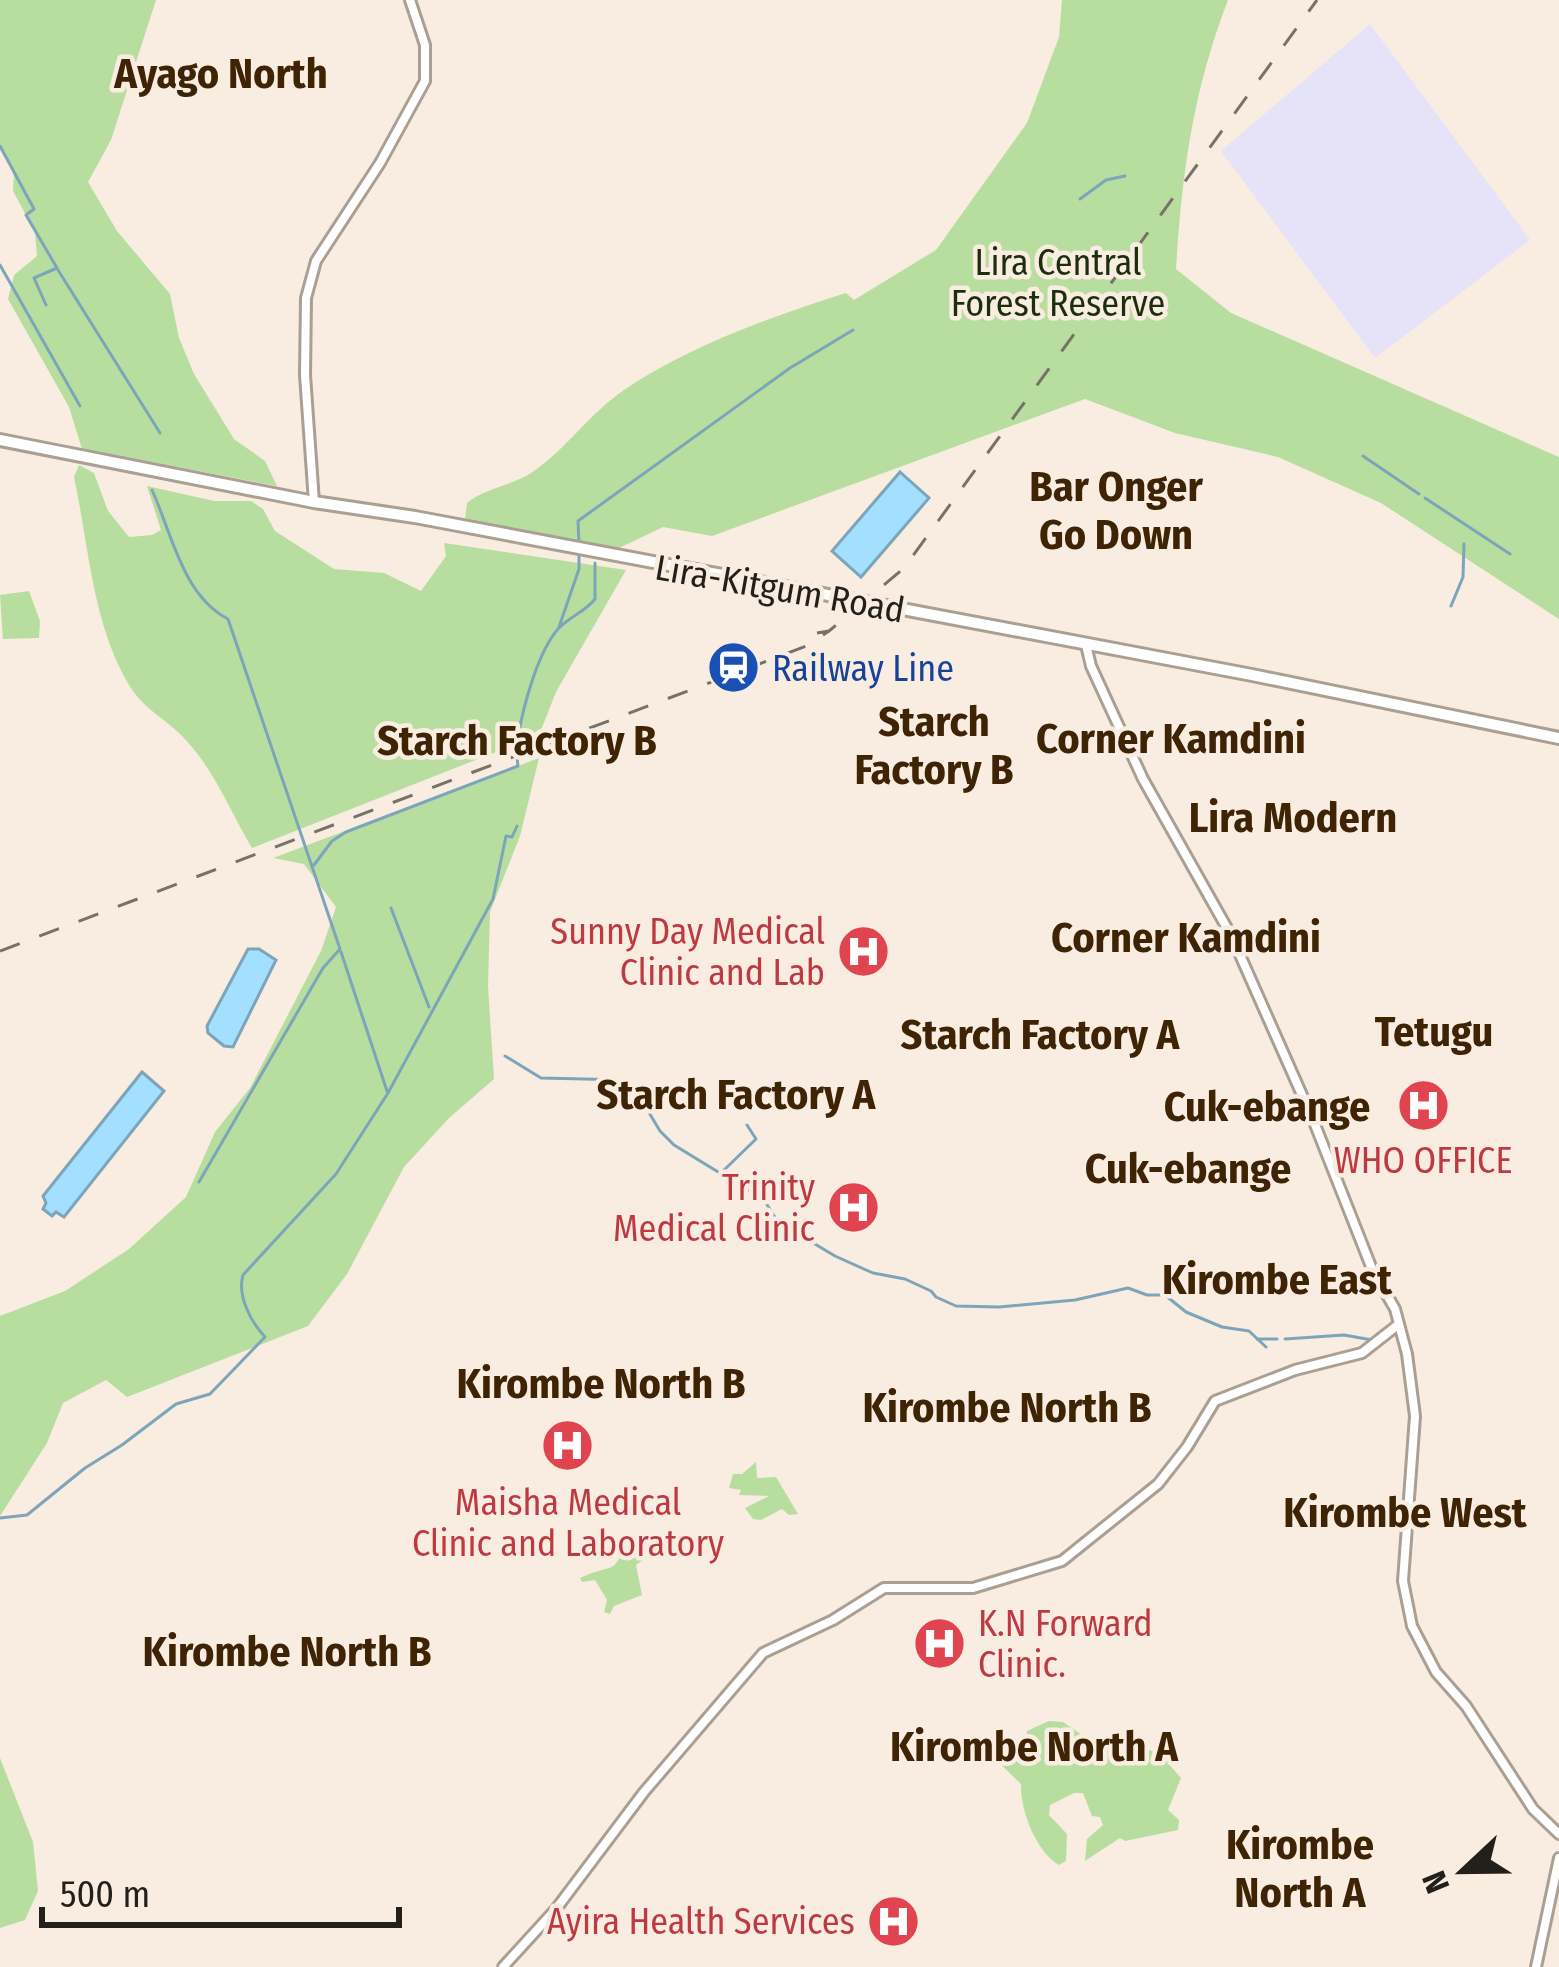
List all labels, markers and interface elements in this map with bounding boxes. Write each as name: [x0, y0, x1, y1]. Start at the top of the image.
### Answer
district label: Ayago North: [113, 49, 328, 99]
park label: Lira Central Forest Reserve: [951, 241, 1165, 326]
district label: Bar Onger Go Down: [1029, 462, 1203, 560]
street label: Lira-Kitgum Road: [652, 545, 908, 633]
station icon: Railway Line: [705, 640, 761, 696]
place label: Railway Line: [772, 647, 954, 691]
district label: Starch Factory B: [854, 697, 1014, 795]
district label: Corner Kamdini: [1036, 714, 1306, 764]
district label: Starch Factory B: [377, 716, 657, 766]
district label: Lira Modern: [1189, 793, 1397, 843]
place label: Sunny Day Medical Clinic and Lab: [550, 910, 825, 995]
district label: Corner Kamdini: [1051, 913, 1321, 963]
hospital icon: Sunny Day Medical Clinic and Lab: [836, 924, 892, 980]
district label: Tetugu: [1375, 1007, 1493, 1057]
district label: Starch Factory A: [901, 1010, 1181, 1060]
district label: Starch Factory A: [597, 1070, 877, 1120]
hospital icon: WHO OFFICE: [1395, 1077, 1451, 1133]
district label: Cuk-ebange: [1164, 1082, 1370, 1132]
place label: WHO OFFICE: [1334, 1139, 1512, 1183]
district label: Cuk-ebange: [1085, 1144, 1291, 1194]
place label: Trinity Medical Clinic: [613, 1166, 815, 1251]
hospital icon: Trinity Medical Clinic: [826, 1180, 882, 1236]
district label: Kirombe East: [1162, 1255, 1393, 1305]
district label: Kirombe North B: [457, 1359, 745, 1409]
district label: Kirombe North B: [863, 1383, 1151, 1433]
hospital icon: Maisha Medical Clinic and Laboratory: [540, 1418, 596, 1474]
place label: Maisha Medical Clinic and Laboratory: [412, 1481, 724, 1566]
district label: Kirombe West: [1283, 1488, 1528, 1538]
place label: K.N Forward Clinic.: [978, 1602, 1153, 1687]
hospital icon: K.N Forward Clinic.: [911, 1616, 967, 1672]
district label: Kirombe North B: [143, 1627, 431, 1677]
district label: Kirombe North A: [890, 1722, 1179, 1772]
north arrow: [1403, 1811, 1523, 1931]
district label: Kirombe North A: [1226, 1820, 1374, 1918]
scale bar: [42, 1853, 399, 1927]
text: N: [1414, 1865, 1458, 1899]
text: 500 m: [60, 1873, 150, 1917]
hospital icon: Ayira Health Services: [866, 1893, 922, 1949]
place label: Ayira Health Services: [547, 1900, 855, 1944]

